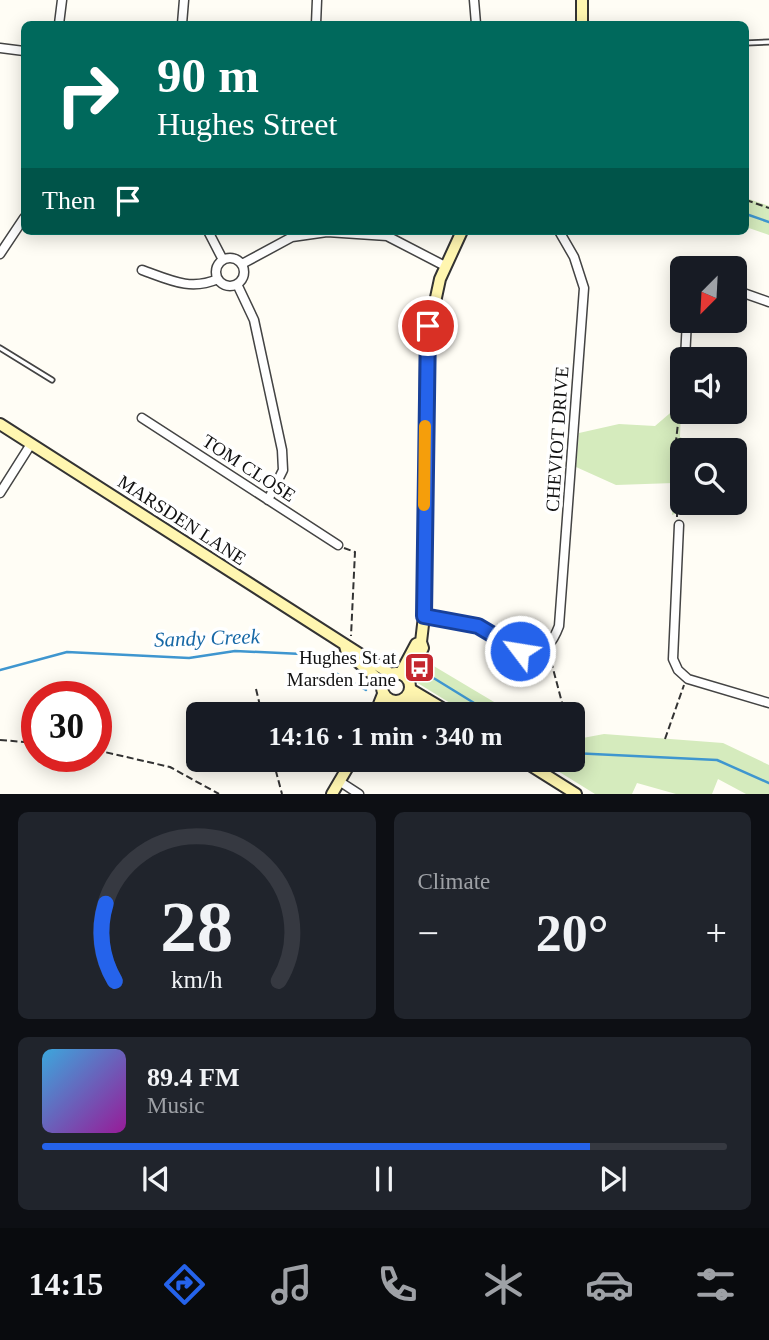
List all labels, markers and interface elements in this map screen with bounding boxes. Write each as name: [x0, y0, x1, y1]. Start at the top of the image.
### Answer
text: 90 m: [157, 48, 259, 103]
icon: right: [42, 49, 133, 140]
text: Hughes Street: [157, 106, 337, 142]
icon: arrive: [109, 182, 147, 220]
text: Then: [42, 186, 95, 215]
north arrow: [670, 256, 747, 332]
map controls: [670, 256, 747, 515]
pin: [398, 296, 458, 356]
icon: arrive: [409, 307, 447, 345]
button: sound: [670, 347, 747, 424]
street label: CHEVIOT DRIVE: [541, 366, 573, 512]
street label: TOM CLOSE: [198, 430, 300, 506]
button: search: [670, 438, 747, 515]
street label: MARSDEN LANE: [114, 471, 250, 569]
position arrow: [483, 614, 557, 688]
water label: Sandy Creek: [154, 624, 261, 652]
place label: Hughes St at Marsden Lane: [287, 647, 397, 690]
bus stop icon: Hughes St at Marsden Lane: [402, 651, 436, 685]
speed limit sign: 30: [21, 681, 112, 772]
text: 14:16 · 1 min · 340 m: [269, 722, 503, 751]
text: Climate: [418, 869, 490, 894]
text: 28: [160, 887, 233, 968]
text: 20°: [536, 905, 609, 962]
text: −: [418, 912, 439, 954]
text: +: [706, 912, 727, 954]
text: km/h: [171, 966, 223, 993]
text: 89.4 FM: [147, 1063, 239, 1092]
text: Music: [147, 1093, 205, 1118]
icon: previous: [137, 1160, 175, 1198]
icon: pause: [365, 1160, 403, 1198]
icon: next: [594, 1160, 632, 1198]
icon: directions: [160, 1260, 209, 1309]
icon: music: [267, 1260, 316, 1309]
icon: phone: [373, 1260, 422, 1309]
icon: climate: [479, 1260, 528, 1309]
icon: car: [585, 1260, 634, 1309]
icon: filters: [691, 1260, 740, 1309]
text: 14:15: [29, 1266, 103, 1302]

